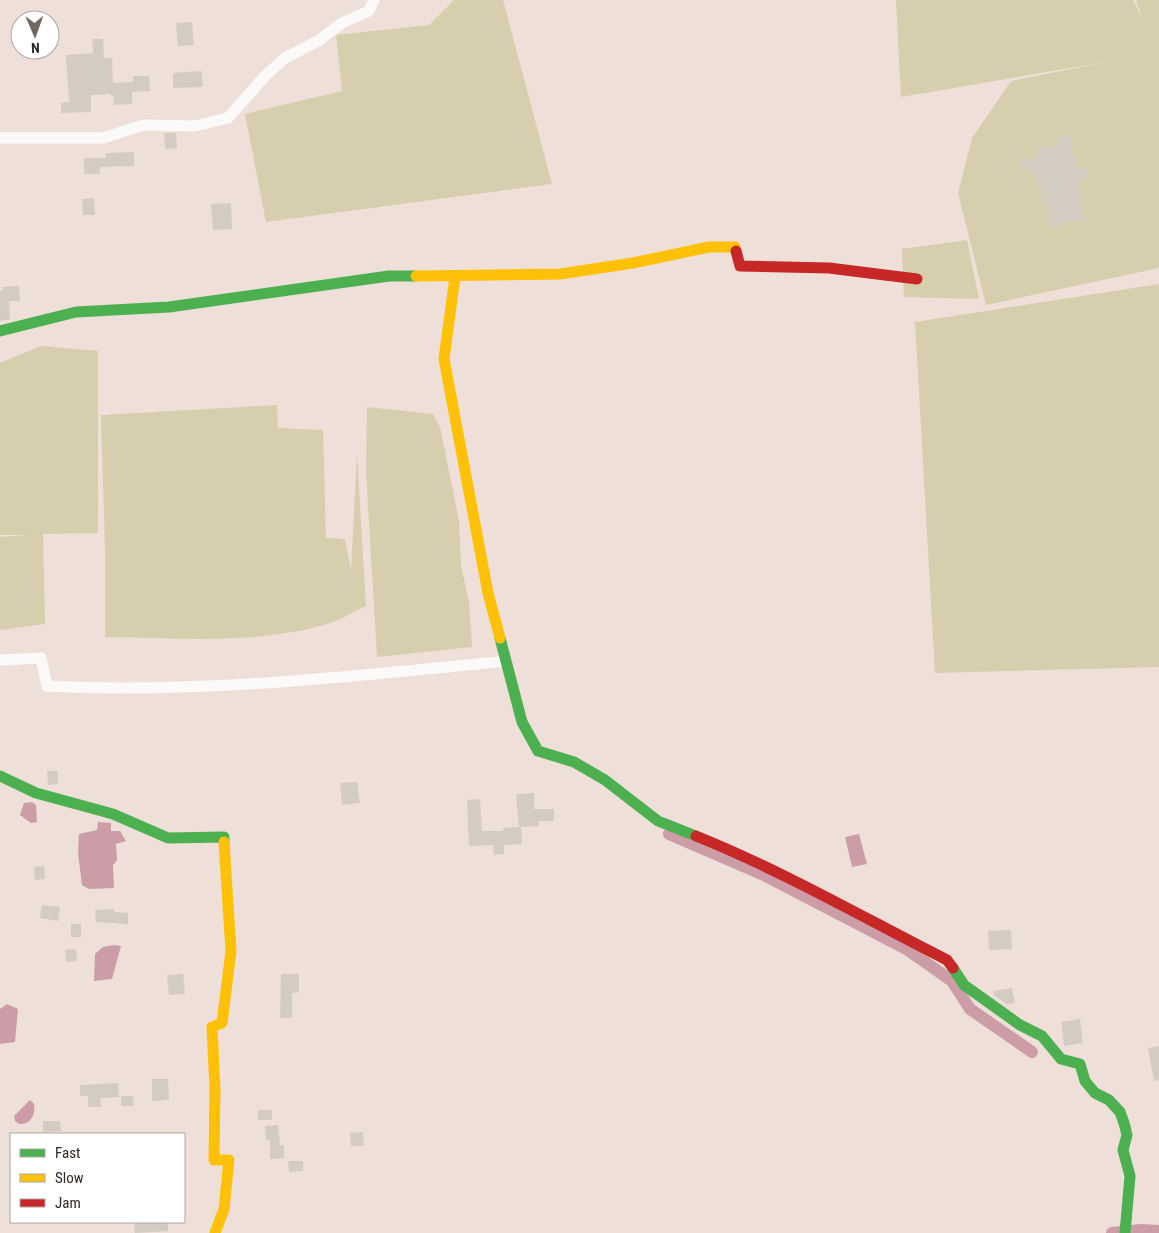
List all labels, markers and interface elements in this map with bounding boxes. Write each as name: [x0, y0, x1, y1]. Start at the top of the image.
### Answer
north arrow: [10, 10, 60, 60]
text: N: [31, 40, 40, 56]
legend: [10, 1133, 185, 1223]
text: Fast: [55, 1144, 80, 1162]
text: Slow: [55, 1169, 84, 1187]
text: Jam: [55, 1194, 81, 1212]

